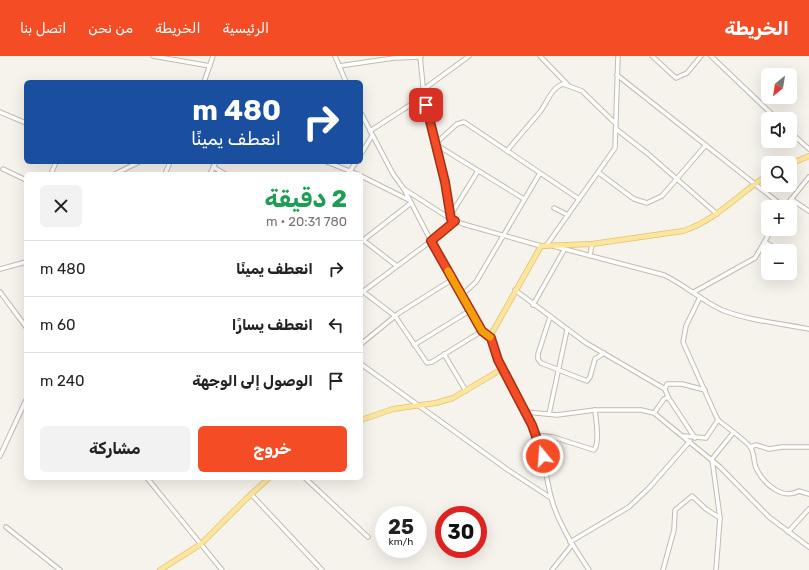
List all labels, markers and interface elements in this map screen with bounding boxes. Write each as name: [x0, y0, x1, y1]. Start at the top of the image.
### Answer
text: الخريطة: [724, 17, 789, 40]
text: اتصل بنا: [20, 20, 66, 37]
text: من نحن: [88, 20, 133, 37]
text: الخريطة: [155, 20, 200, 37]
text: الرئيسية: [222, 20, 269, 37]
north arrow: [761, 68, 797, 104]
map controls: [761, 68, 797, 280]
pin: [409, 88, 443, 122]
text: 480 m: [192, 94, 281, 127]
icon: arrive: [415, 94, 437, 116]
icon: right: [295, 96, 347, 148]
button: sound: [761, 112, 797, 148]
text: انعطف يمينًا: [191, 128, 281, 150]
button: search: [761, 156, 797, 192]
button: close: [40, 185, 82, 227]
text: 2 دقيقة: [265, 185, 347, 213]
button: +: [761, 200, 797, 236]
text: 780 m · 20:31: [266, 214, 347, 229]
button: −: [761, 244, 797, 280]
icon: right: [325, 258, 347, 280]
text: 480 m: [40, 260, 85, 278]
text: انعطف يمينًا: [236, 260, 313, 278]
icon: left: [325, 314, 347, 336]
text: 60 m: [40, 316, 76, 334]
text: انعطف يسارًا: [232, 316, 313, 334]
icon: arrive: [325, 370, 347, 392]
text: 240 m: [40, 372, 85, 390]
text: الوصول إلى الوجهة: [192, 372, 313, 390]
button: مشاركة: [40, 426, 190, 472]
button: خروج: [198, 426, 347, 472]
position arrow: [522, 435, 564, 477]
speed limit sign: 30: [435, 506, 487, 558]
text: 25: [388, 515, 414, 539]
text: km/h: [389, 536, 413, 548]

